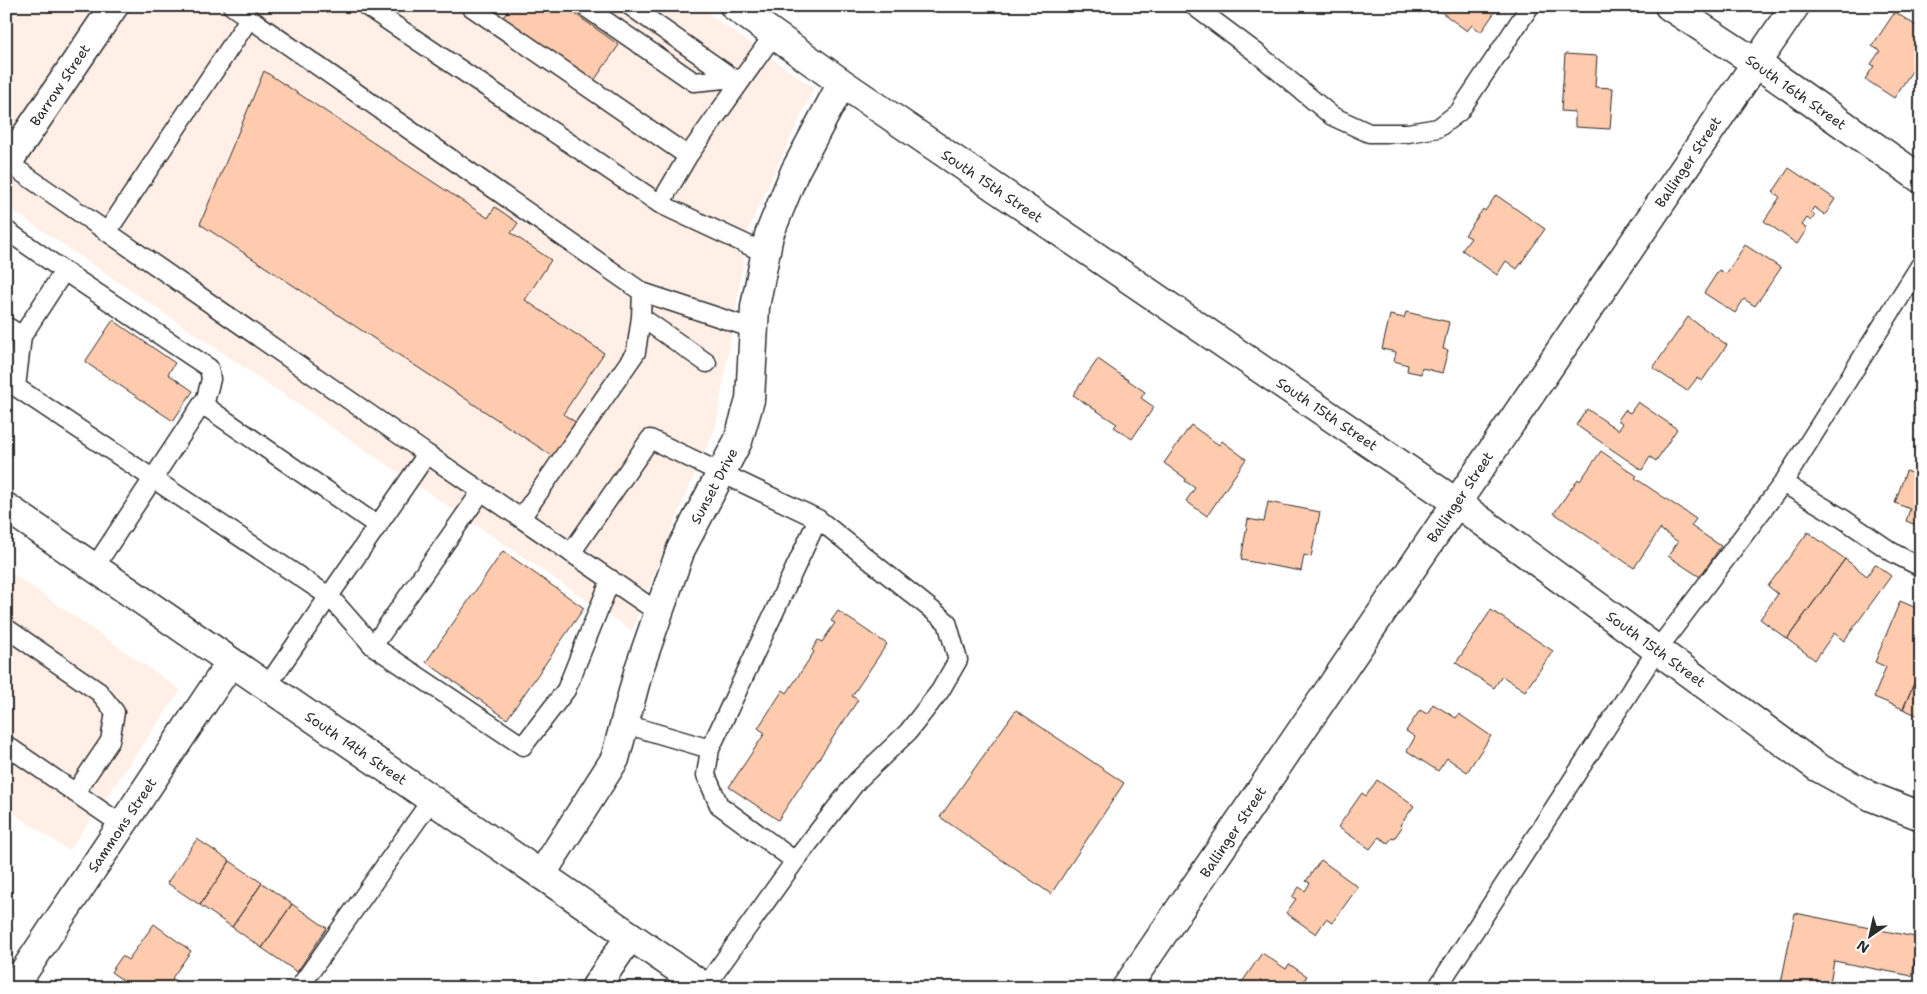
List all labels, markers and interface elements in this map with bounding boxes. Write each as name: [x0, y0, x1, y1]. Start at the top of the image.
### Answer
street label: Barrow Street: [26, 41, 94, 129]
street label: South 16th Street: [1742, 51, 1850, 133]
street label: Ballinger Street: [1651, 113, 1725, 211]
street label: South 15th Street: [938, 145, 1046, 227]
street label: South 15th Street: [1273, 373, 1381, 455]
street label: Sunset Drive: [686, 445, 742, 527]
street label: Ballinger Street: [1423, 448, 1497, 546]
street label: South 15th Street: [1603, 607, 1709, 691]
street label: South 14th Street: [302, 707, 410, 789]
street label: Sammons Street: [84, 774, 160, 876]
street label: Ballinger Street: [1196, 783, 1270, 881]
north arrow: [1844, 912, 1894, 962]
text: N: [1853, 936, 1872, 957]

